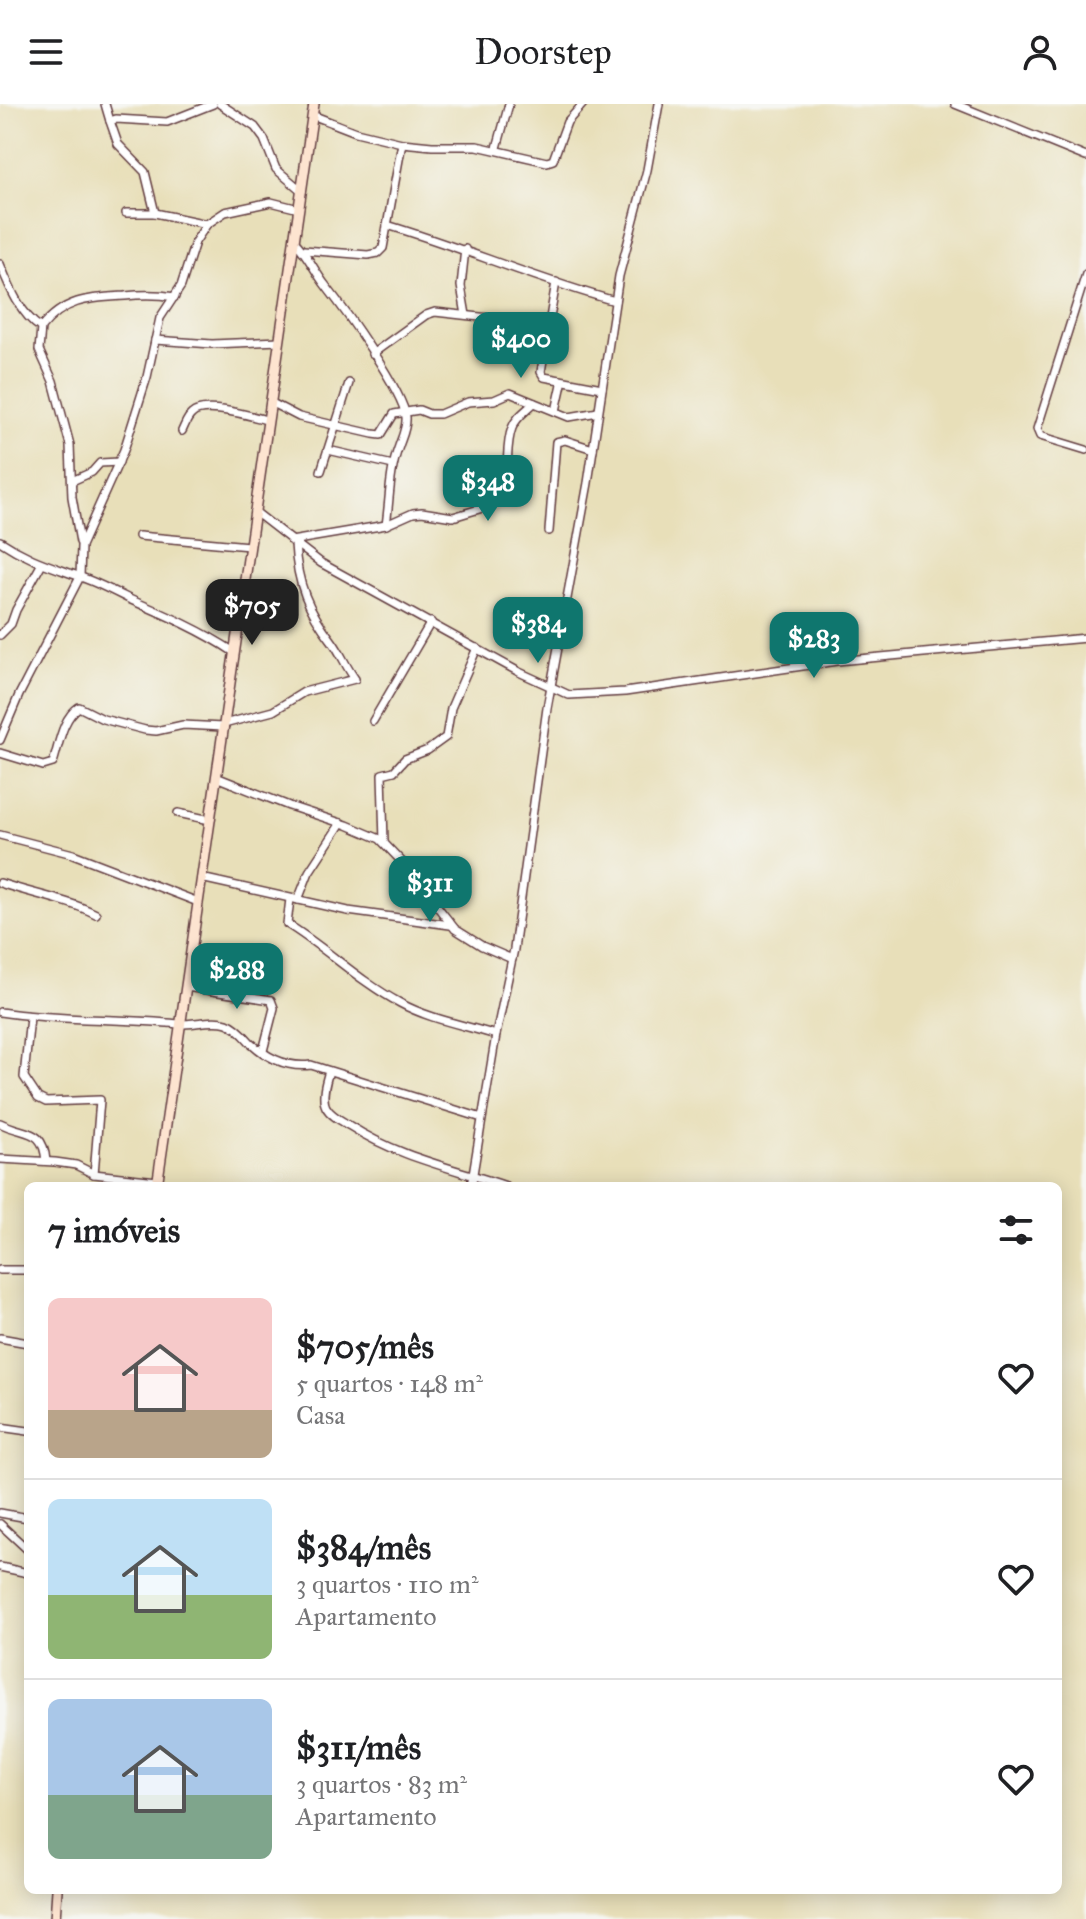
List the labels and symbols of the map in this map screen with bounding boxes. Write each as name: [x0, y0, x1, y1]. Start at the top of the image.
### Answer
pin: $400: [474, 312, 568, 380]
pin: $348: [441, 455, 535, 523]
pin: $705: [205, 579, 299, 647]
pin: $384: [491, 597, 585, 665]
pin: $283: [767, 612, 861, 680]
pin: $311: [383, 856, 477, 924]
pin: $288: [190, 943, 284, 1011]

